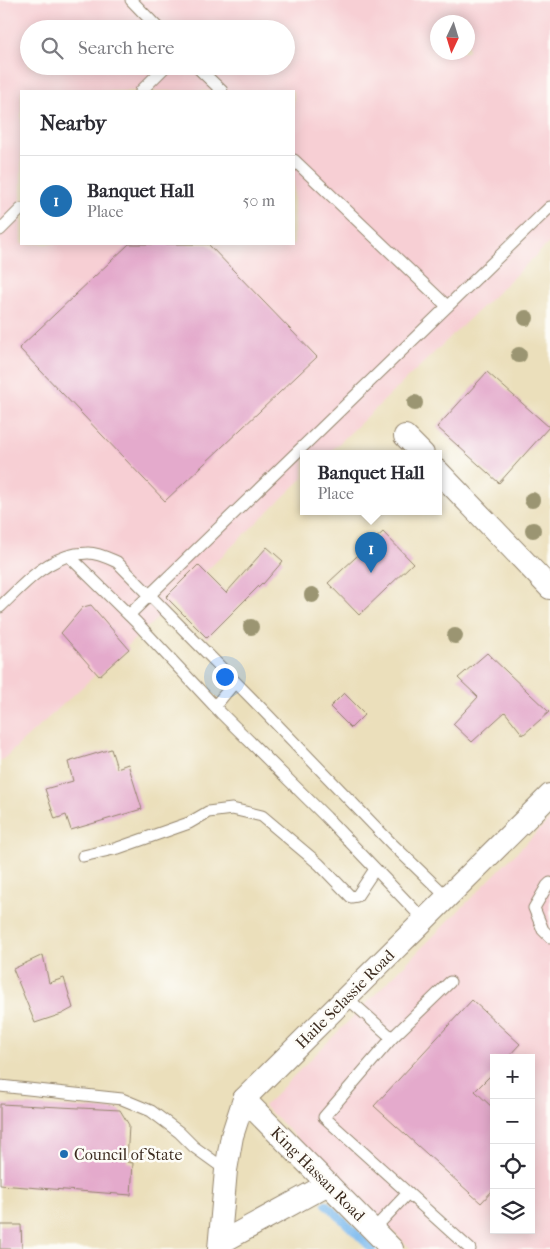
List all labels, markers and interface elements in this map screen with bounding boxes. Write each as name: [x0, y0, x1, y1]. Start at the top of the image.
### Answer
north arrow: [430, 15, 475, 60]
search box: [20, 20, 295, 75]
icon: search: [38, 34, 66, 62]
text: Search here: [78, 37, 174, 59]
text: Nearby: [40, 111, 106, 135]
text: Banquet Hall: [87, 180, 194, 202]
text: 1: [53, 191, 59, 210]
text: 50 m: [243, 191, 275, 210]
text: Place: [87, 202, 123, 221]
popup: [300, 450, 442, 515]
text: Banquet Hall: [317, 462, 425, 484]
text: Place: [317, 484, 354, 503]
pin: 1: [355, 532, 387, 573]
your location: [212, 664, 238, 690]
street label: Haile Selassie Road: [292, 945, 399, 1052]
map controls: [490, 1054, 535, 1234]
button: +: [490, 1054, 535, 1099]
button: −: [490, 1099, 535, 1144]
street label: King Hassan Road: [267, 1123, 369, 1225]
button: locate: [490, 1144, 535, 1189]
place label: Council of State: [74, 1145, 182, 1164]
marker: Council of State: [58, 1148, 70, 1160]
button: layers: [490, 1189, 535, 1234]

